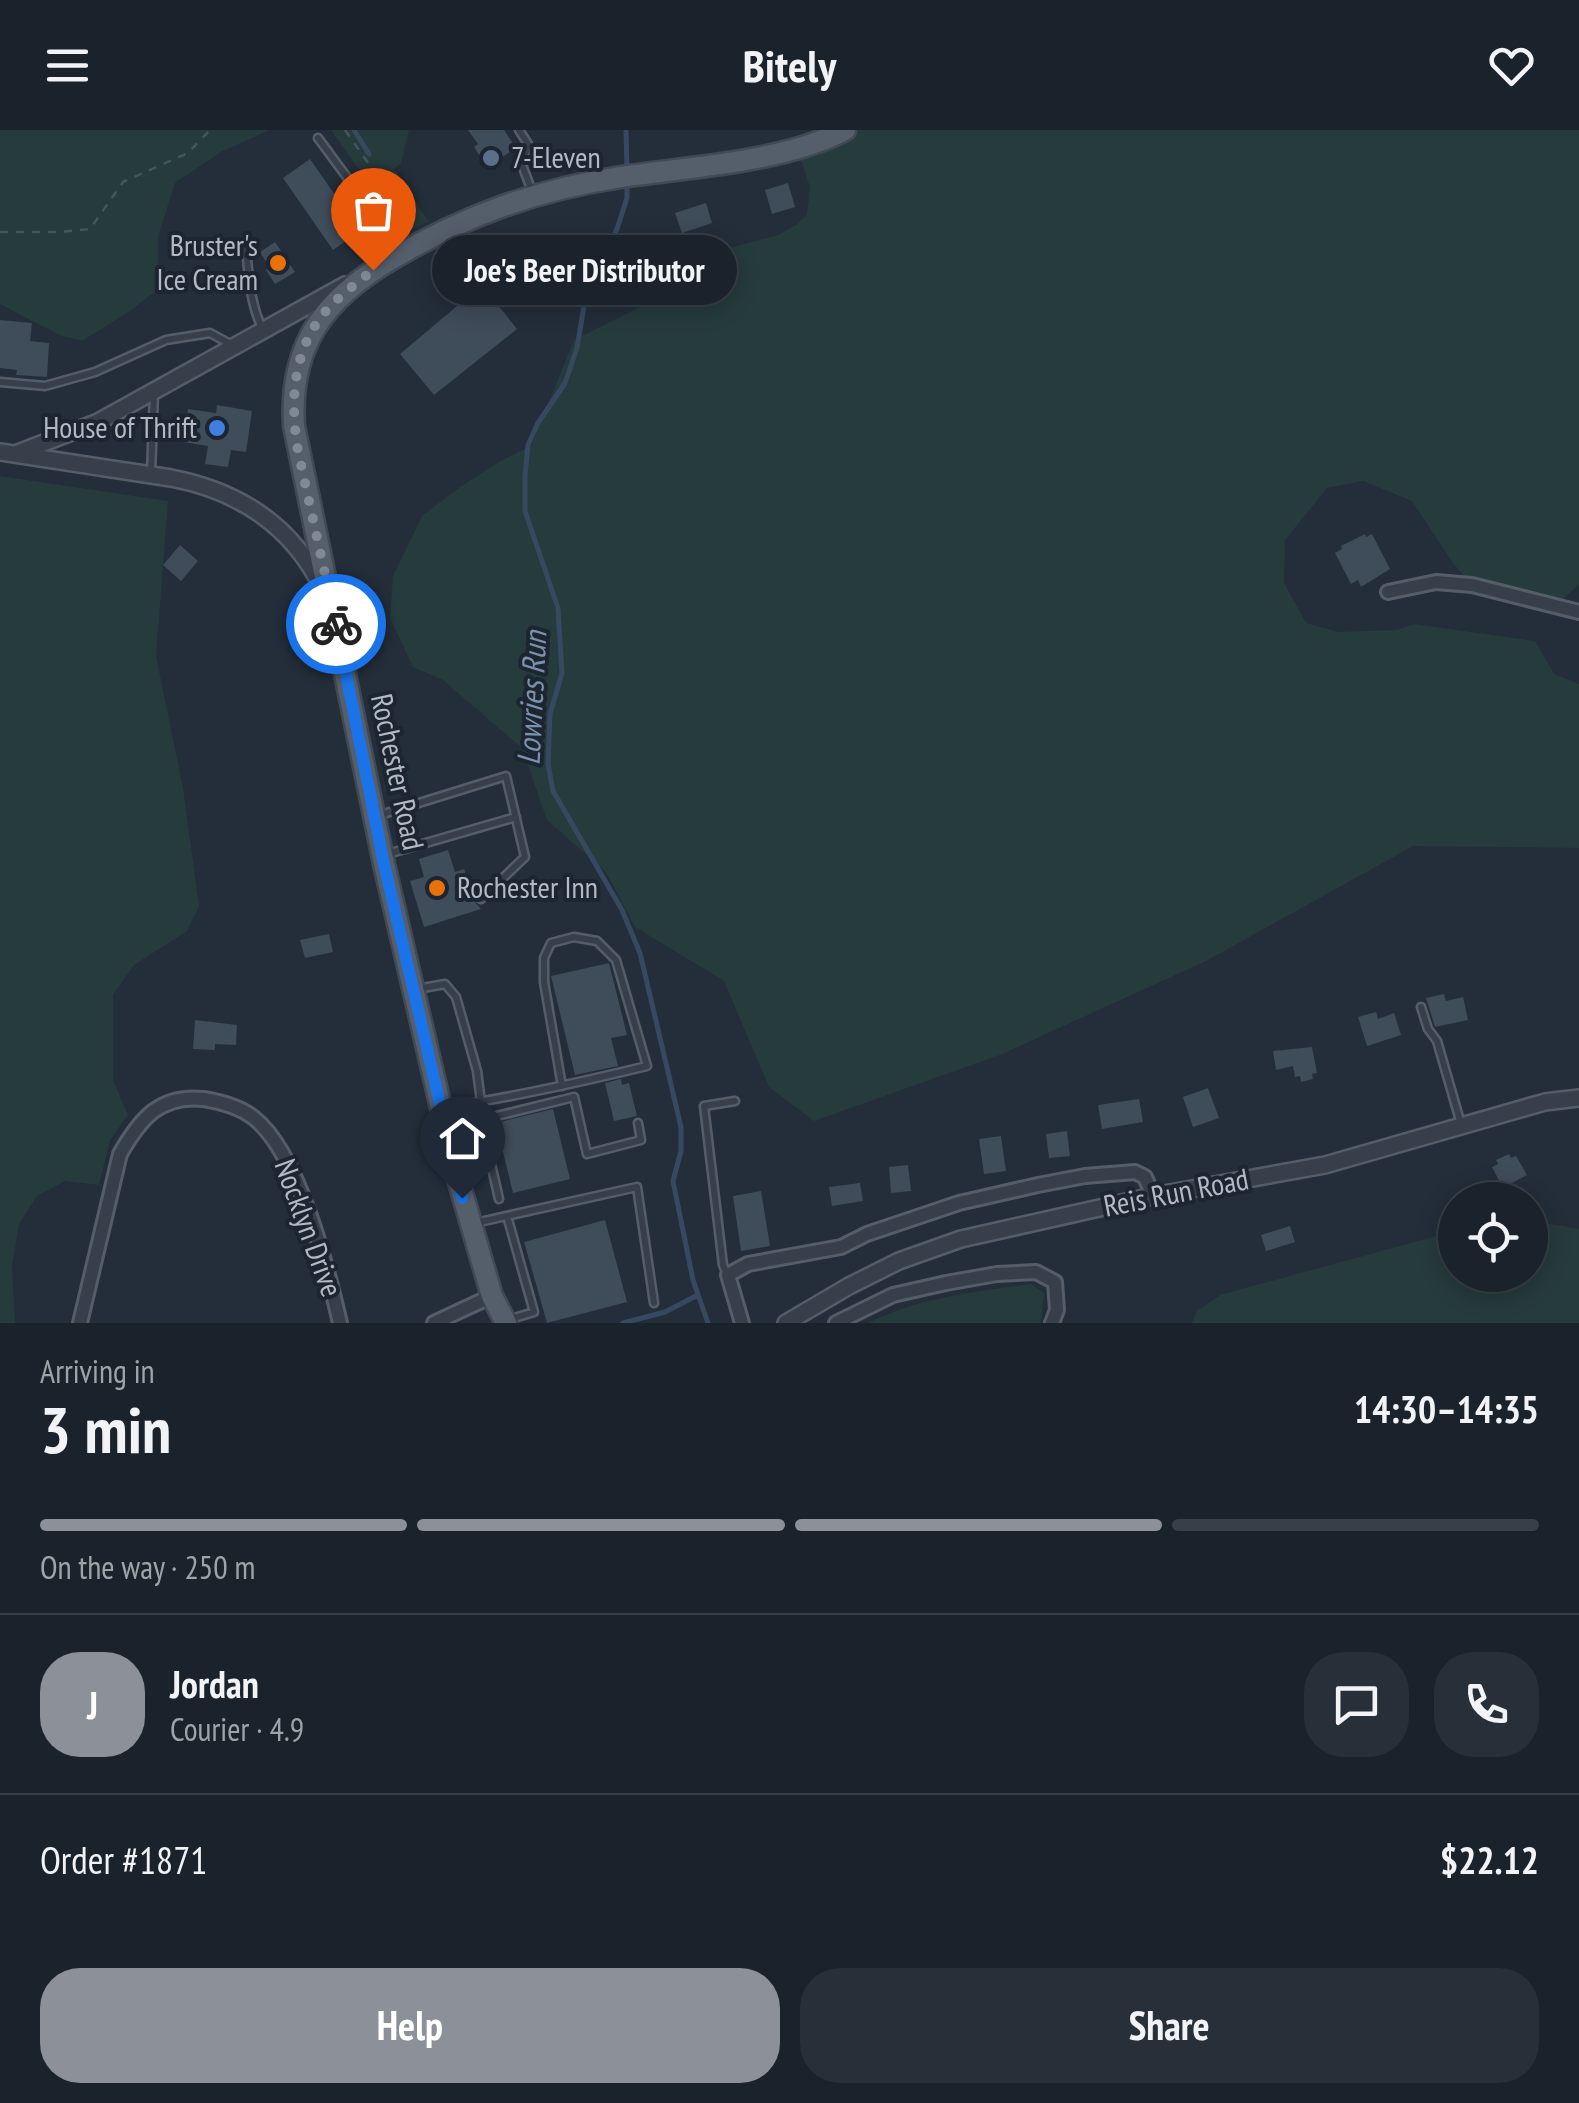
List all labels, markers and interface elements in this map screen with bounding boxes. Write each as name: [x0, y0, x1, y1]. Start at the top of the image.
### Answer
text: Bitely: [743, 36, 836, 94]
icon: menu: [40, 38, 95, 93]
icon: heart: [1484, 38, 1539, 93]
place label: 7-Eleven: [511, 137, 601, 176]
marker: 7-Eleven: [480, 147, 502, 169]
pin: [331, 168, 416, 271]
icon: bag: [346, 183, 401, 238]
place label: Bruster's Ice Cream: [157, 225, 258, 298]
callout: Joe's Beer Distributor: [433, 235, 738, 305]
text: Joe's Beer Distributor: [464, 249, 705, 291]
marker: Bruster's Ice Cream: [267, 252, 289, 274]
place label: House of Thrift: [43, 407, 198, 446]
marker: House of Thrift: [206, 417, 228, 439]
courier: [286, 574, 386, 674]
icon: bike: [309, 597, 364, 652]
water label: Lowries Run: [507, 628, 556, 766]
street label: Rochester Road: [363, 690, 434, 853]
place label: Rochester Inn: [457, 867, 598, 906]
marker: Rochester Inn: [426, 877, 448, 899]
pin: [420, 1096, 505, 1199]
icon: home: [435, 1111, 490, 1166]
street label: Nocklyn Drive: [267, 1153, 352, 1302]
street label: Reis Run Road: [1100, 1158, 1251, 1225]
map controls: [1438, 1182, 1548, 1292]
button: locate: [1438, 1182, 1548, 1292]
text: Arriving in: [40, 1350, 155, 1392]
text: 14:30–14:35: [1354, 1384, 1539, 1433]
text: 3 min: [40, 1387, 171, 1471]
text: On the way · 250 m: [40, 1546, 255, 1588]
button: chat: [1304, 1652, 1409, 1757]
button: phone: [1434, 1652, 1539, 1757]
text: Jordan: [170, 1659, 259, 1708]
text: J: [87, 1680, 98, 1729]
text: Courier · 4.9: [170, 1708, 304, 1750]
text: Order #1871: [40, 1835, 207, 1884]
text: $22.12: [1440, 1835, 1539, 1884]
button: Help: [40, 1968, 780, 2083]
button: Share: [800, 1968, 1539, 2083]

